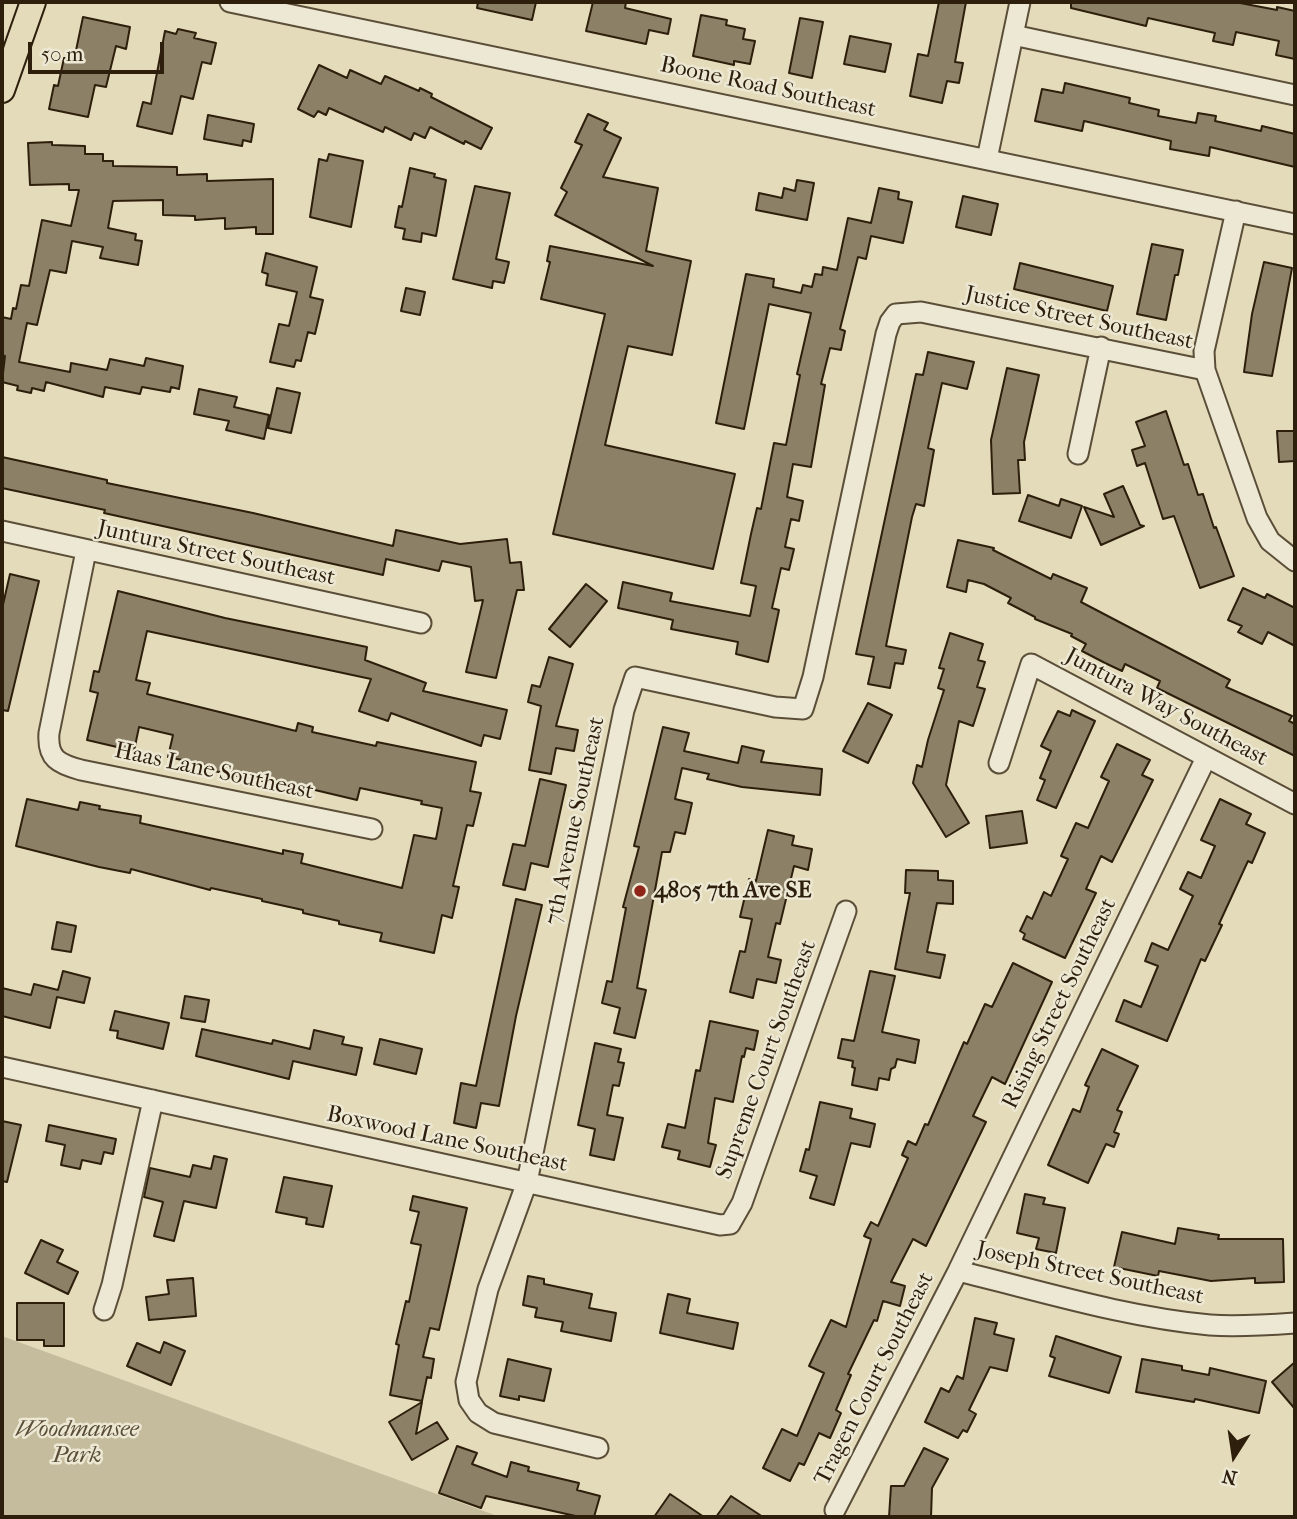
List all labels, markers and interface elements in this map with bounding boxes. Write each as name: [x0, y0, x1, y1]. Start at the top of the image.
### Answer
scale bar: [32, 28, 168, 72]
text: 50 m: [41, 42, 84, 66]
street label: Boone Road Southeast: [658, 52, 878, 124]
street label: Justice Street Southeast: [962, 281, 1196, 357]
street label: Juntura Street Southeast: [94, 515, 338, 593]
street label: Juntura Way Southeast: [1060, 643, 1272, 773]
street label: 7th Avenue Southeast: [540, 714, 612, 928]
street label: Haas Lane Southeast: [112, 737, 316, 807]
place label: 4805 7th Ave SE: [654, 877, 812, 905]
marker: 4805 7th Ave SE: [632, 883, 648, 899]
street label: Rising Street Southeast: [997, 894, 1123, 1114]
street label: Supreme Court Southeast: [711, 937, 823, 1183]
street label: Boxwood Lane Southeast: [324, 1101, 570, 1179]
street label: Joseph Street Southeast: [974, 1236, 1206, 1312]
street label: Tragen Court Southeast: [809, 1268, 941, 1490]
park label: Woodmansee Park: [15, 1416, 139, 1470]
north arrow: [1199, 1421, 1269, 1491]
text: N: [1220, 1464, 1239, 1489]

